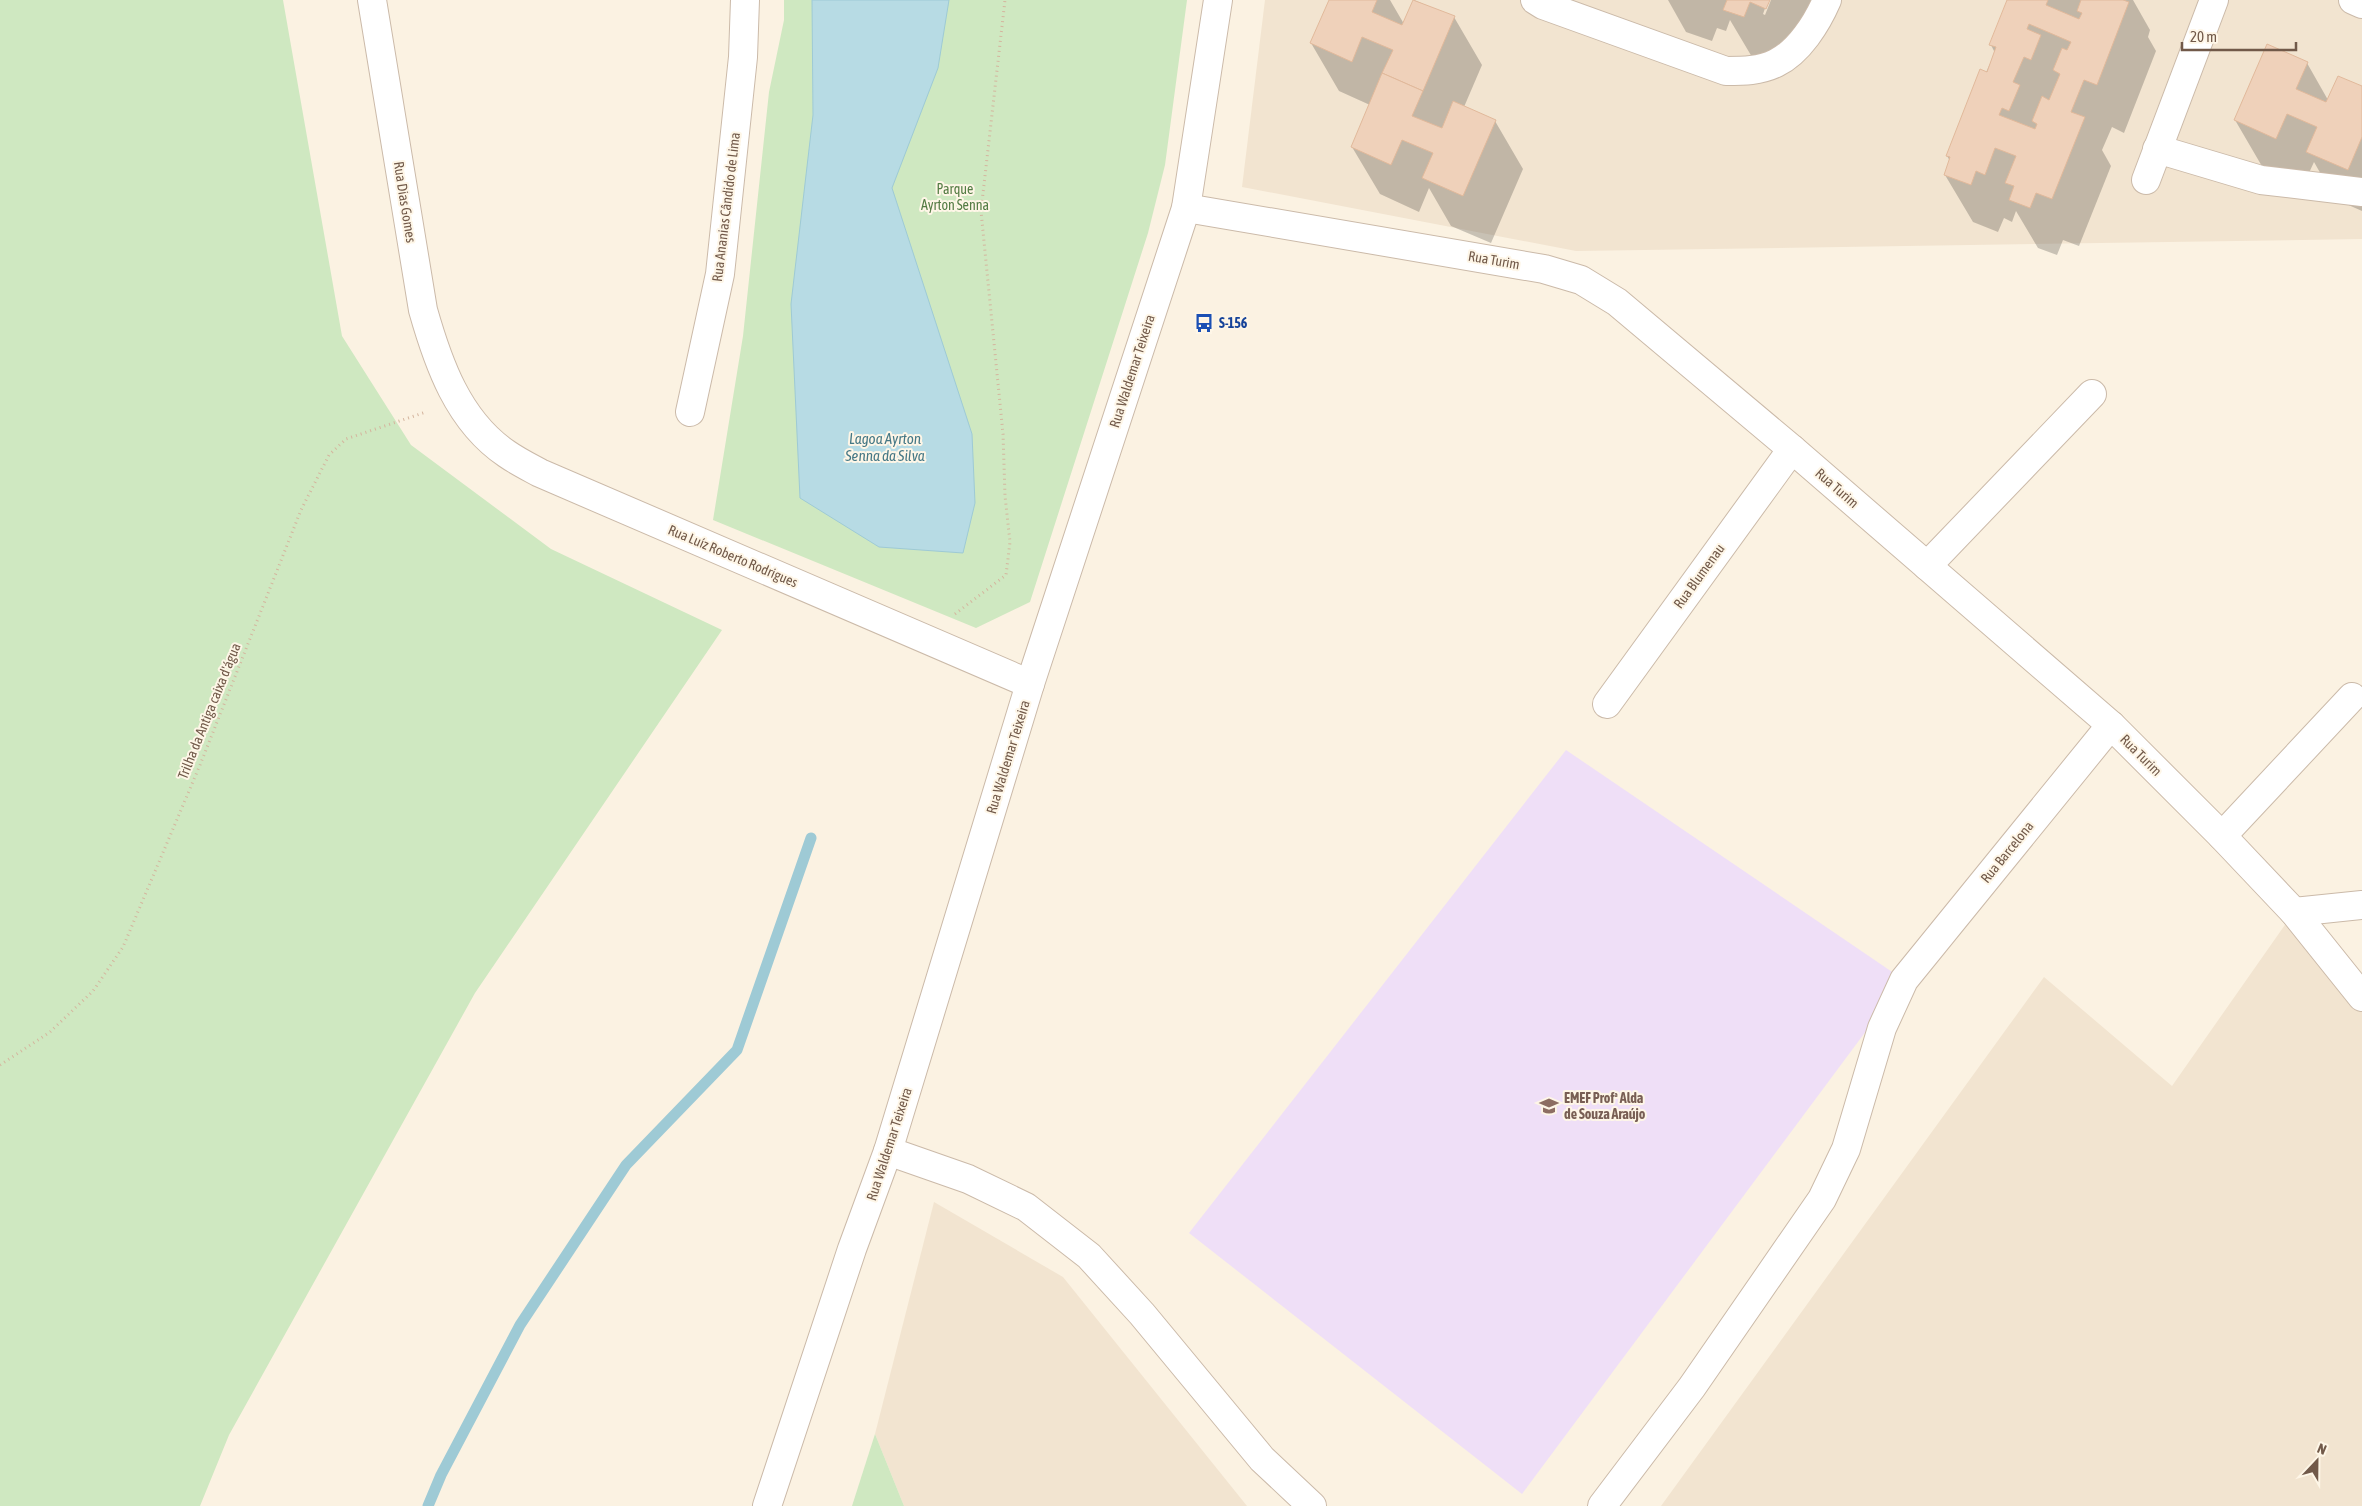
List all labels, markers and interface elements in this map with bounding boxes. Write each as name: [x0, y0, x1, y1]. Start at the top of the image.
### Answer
scale bar: [2182, 20, 2296, 52]
text: 20 m: [2190, 28, 2217, 45]
street label: Rua Ananias Cândido de Lima: [709, 131, 743, 283]
street label: Rua Dias Gomes: [391, 160, 419, 244]
park label: Parque Ayrton Senna: [921, 181, 989, 213]
street label: Rua Turim: [1467, 248, 1521, 272]
street label: Rua Waldemar Teixeira: [1106, 312, 1158, 430]
bus stop icon: S-156: [1193, 312, 1215, 334]
place label: S-156: [1219, 315, 1248, 331]
water label: Lagoa Ayrton Senna da Silva: [844, 430, 925, 464]
street label: Rua Turim: [1812, 465, 1862, 511]
street label: Rua Luíz Roberto Rodrigues: [666, 521, 800, 591]
street label: Rua Blumenau: [1670, 541, 1728, 611]
street label: Trilha da Antiga caixa d'água: [174, 641, 244, 781]
street label: Rua Waldemar Teixeira: [983, 698, 1033, 816]
street label: Rua Turim: [2117, 731, 2165, 779]
street label: Rua Barcelona: [1977, 818, 2037, 886]
street label: Rua Waldemar Teixeira: [863, 1085, 915, 1203]
place label: EMEF Profª Alda de Souza Araújo: [1564, 1090, 1646, 1122]
school or university icon: EMEF Profª Alda de Souza Araújo: [1538, 1095, 1560, 1117]
north arrow: [2292, 1436, 2342, 1486]
text: N: [2315, 1440, 2329, 1458]

